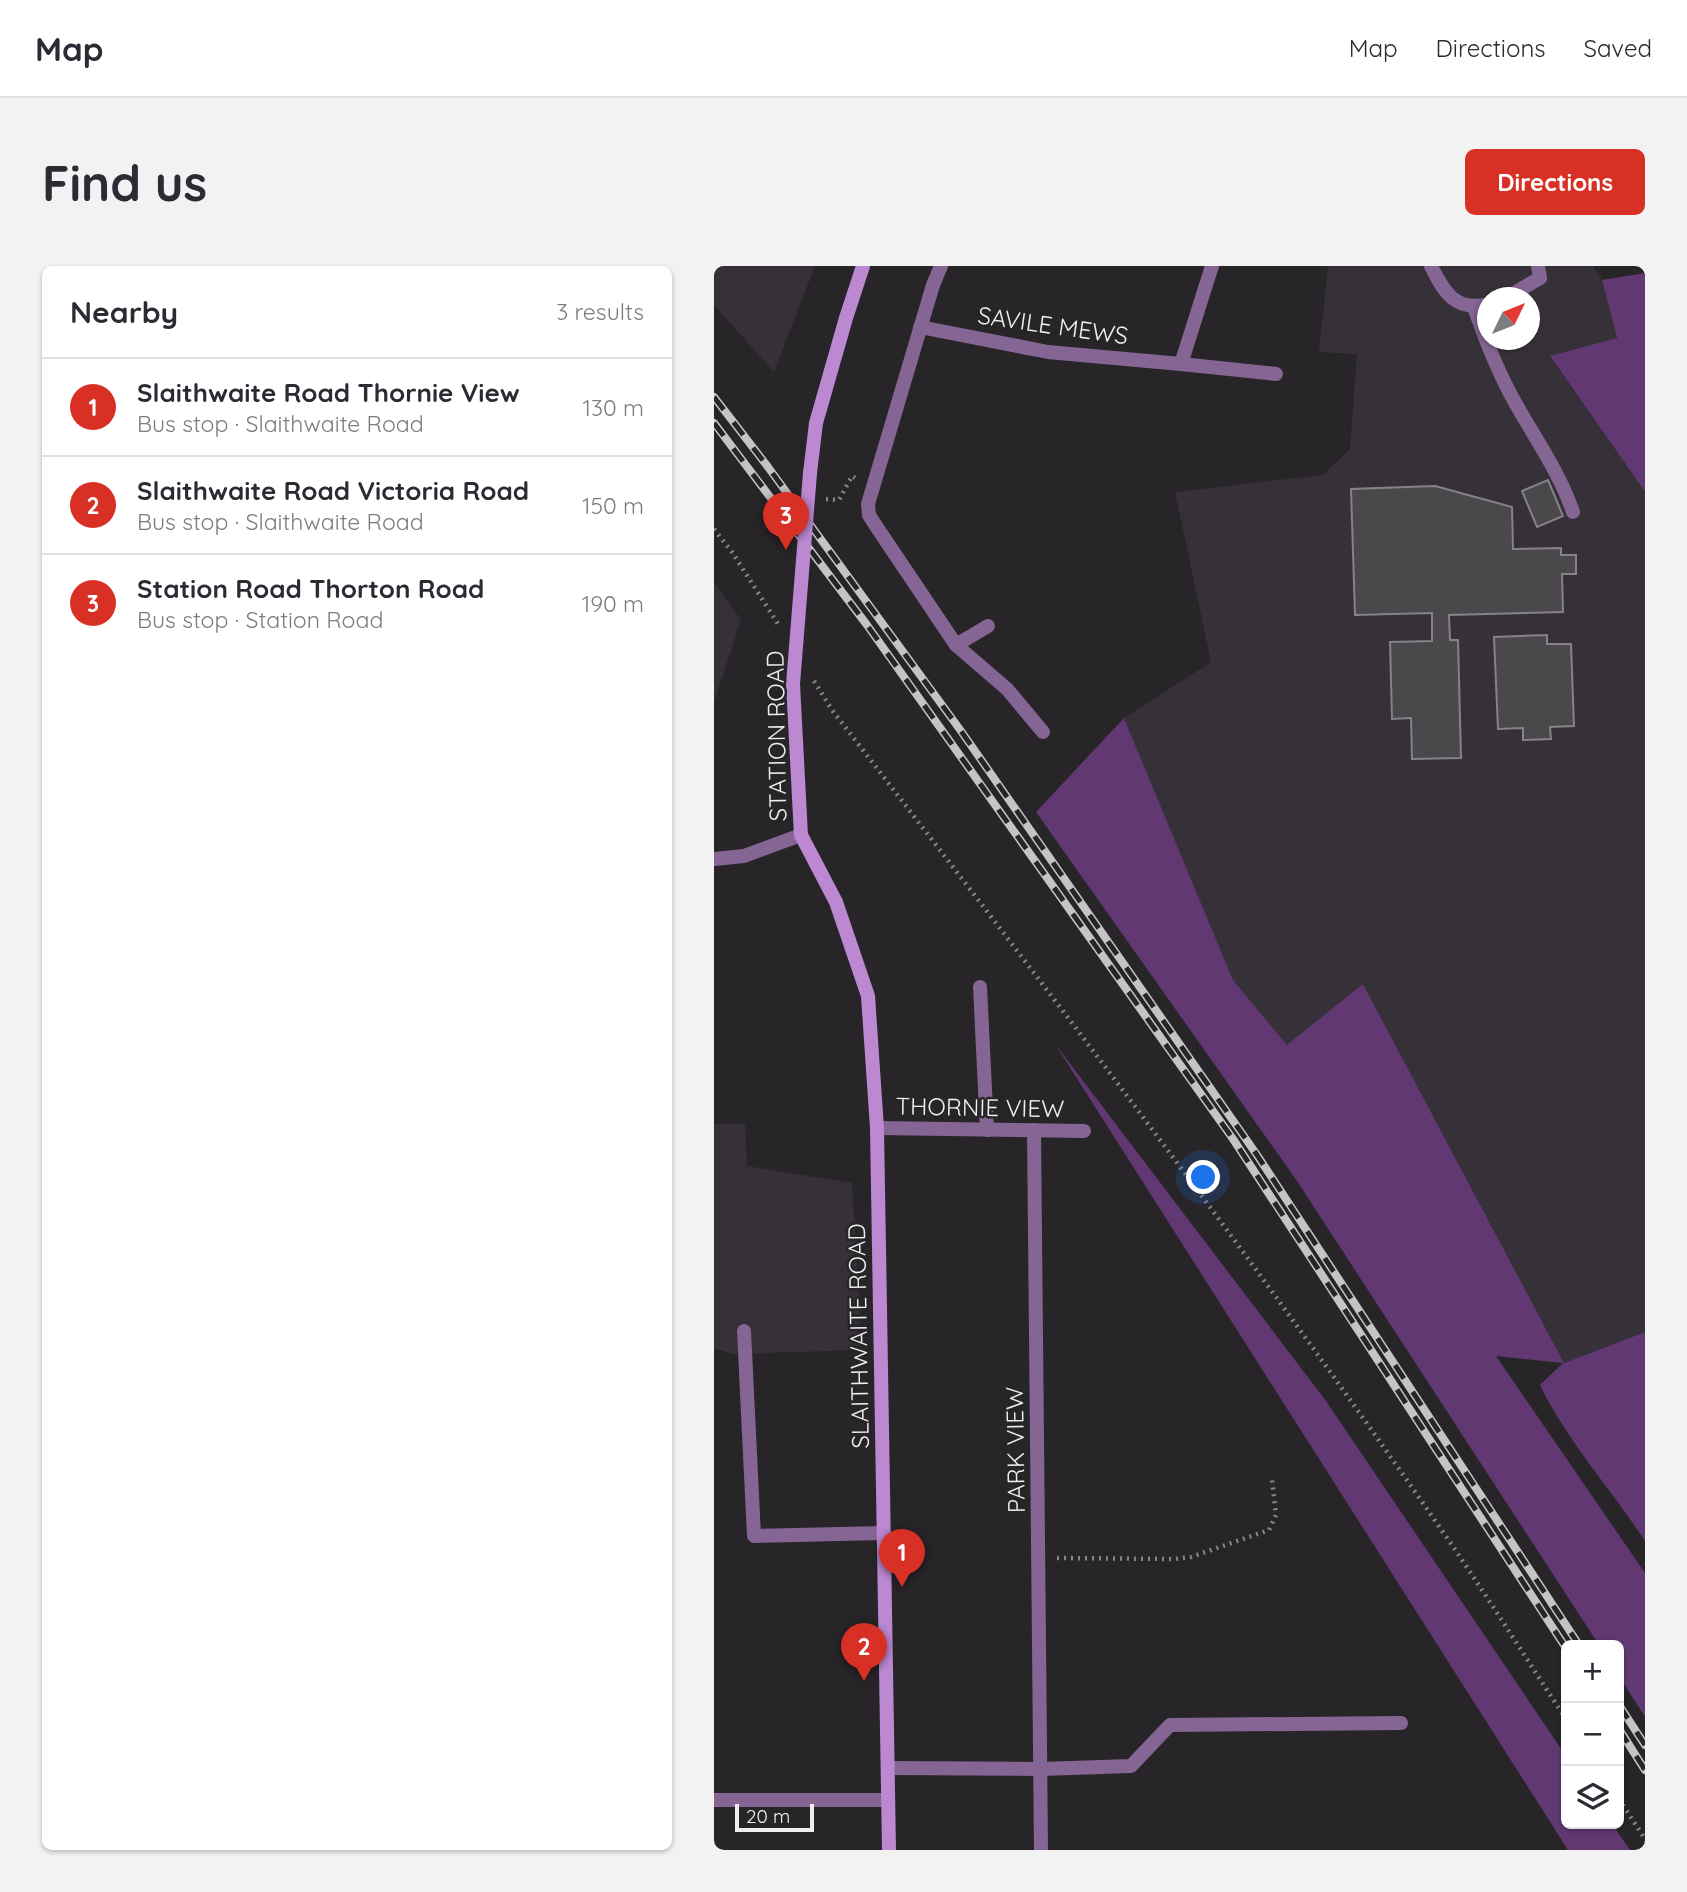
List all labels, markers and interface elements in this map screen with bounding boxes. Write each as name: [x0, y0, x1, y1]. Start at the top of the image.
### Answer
text: Map: [35, 28, 103, 69]
text: Map: [1349, 33, 1398, 63]
text: Directions: [1436, 33, 1546, 63]
text: Saved: [1584, 33, 1652, 63]
button: Directions: [1465, 149, 1645, 215]
text: Find us: [42, 152, 207, 213]
north arrow: [1477, 287, 1540, 350]
text: Nearby: [70, 293, 178, 331]
text: 3 results: [556, 297, 644, 326]
street label: SAVILE MEWS: [976, 300, 1130, 350]
text: Slaithwaite Road Thornie View: [137, 376, 520, 409]
text: 1: [89, 393, 97, 422]
text: 130 m: [582, 393, 644, 422]
text: Bus stop · Slaithwaite Road: [137, 409, 424, 438]
text: Slaithwaite Road Victoria Road: [137, 474, 529, 507]
text: 2: [86, 491, 100, 520]
text: 150 m: [582, 491, 644, 520]
pin: 3: [763, 492, 809, 550]
text: Bus stop · Slaithwaite Road: [137, 507, 424, 536]
text: Station Road Thorton Road: [137, 572, 484, 605]
text: 3: [87, 589, 99, 618]
text: 190 m: [582, 589, 644, 618]
text: Bus stop · Station Road: [137, 605, 383, 634]
street label: STATION ROAD: [760, 650, 792, 822]
street label: THORNIE VIEW: [895, 1091, 1065, 1123]
your location: [1186, 1160, 1220, 1194]
street label: SLAITHWAITE ROAD: [841, 1223, 875, 1449]
street label: PARK VIEW: [999, 1387, 1031, 1513]
pin: 1: [879, 1529, 925, 1587]
pin: 2: [841, 1623, 887, 1681]
map controls: [1561, 1640, 1624, 1829]
button: +: [1561, 1640, 1624, 1703]
button: −: [1561, 1703, 1624, 1766]
button: layers: [1561, 1766, 1624, 1829]
scale bar: [735, 1801, 814, 1833]
text: 20 m: [746, 1804, 790, 1828]

